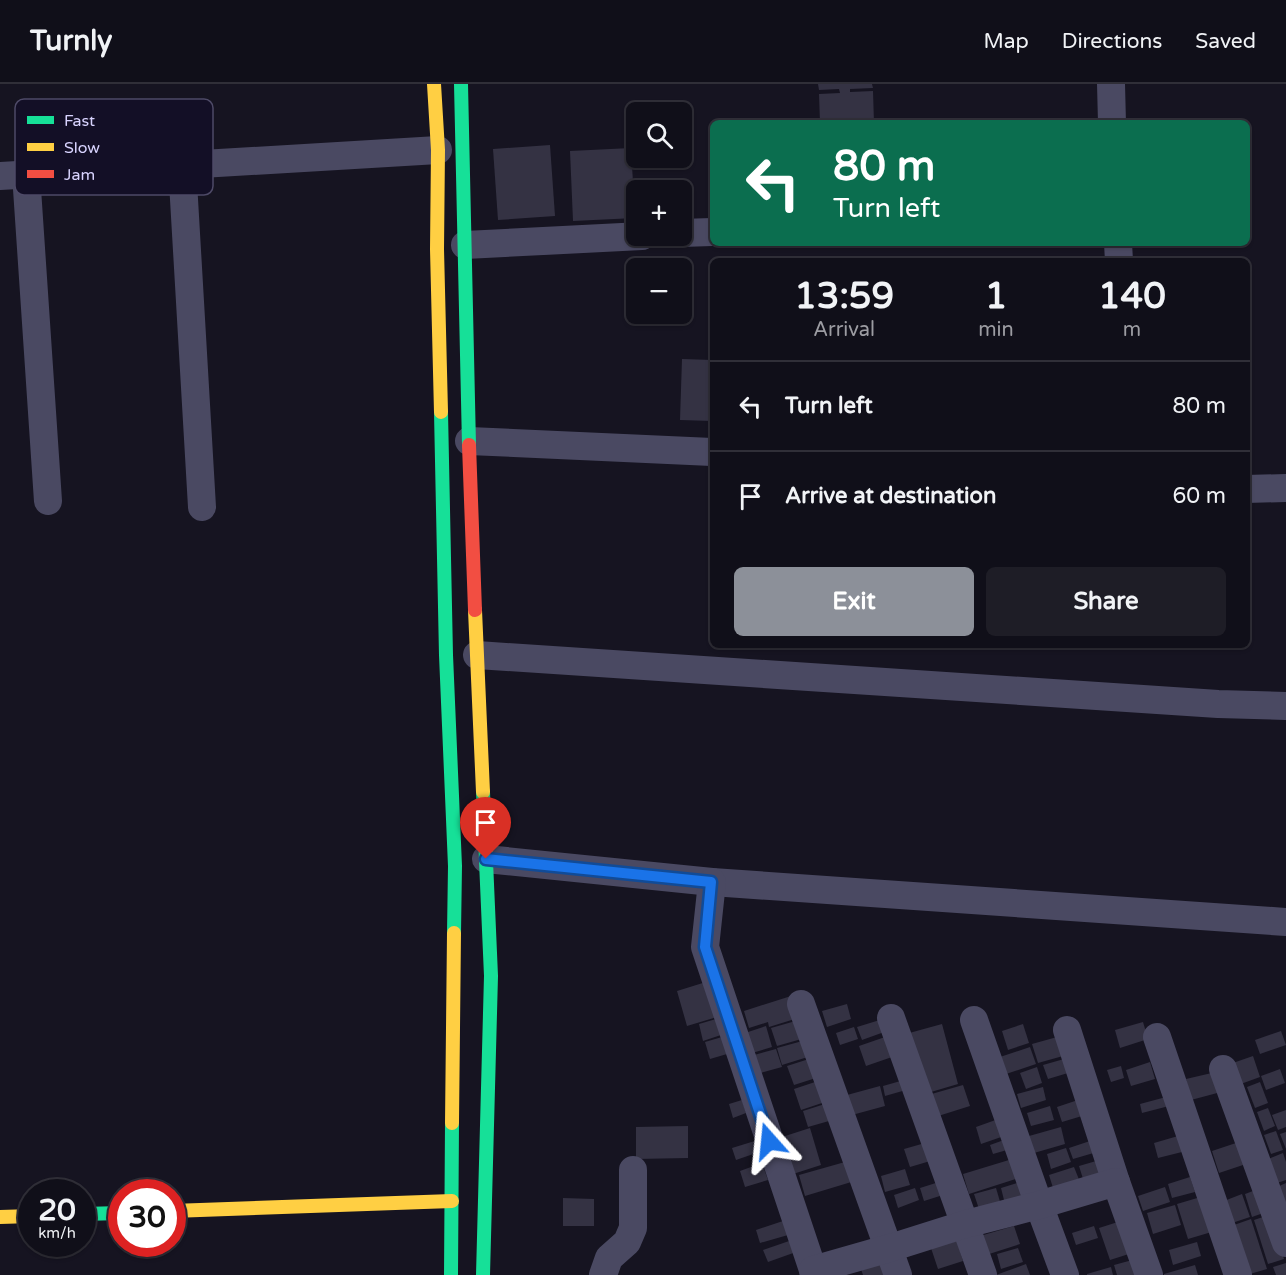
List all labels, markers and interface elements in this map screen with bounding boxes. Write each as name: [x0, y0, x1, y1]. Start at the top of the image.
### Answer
text: Turnly: [30, 24, 112, 58]
text: Map: [983, 29, 1029, 54]
text: Directions: [1062, 29, 1162, 54]
text: Saved: [1195, 29, 1256, 54]
legend: [15, 99, 213, 195]
map controls: [626, 102, 692, 324]
button: search: [626, 102, 692, 168]
text: Fast: [64, 111, 95, 131]
text: Slow: [64, 138, 100, 158]
text: 80 m: [833, 141, 935, 192]
icon: left: [734, 144, 812, 222]
text: Jam: [64, 165, 95, 185]
button: +: [626, 180, 692, 246]
text: Turn left: [833, 192, 940, 225]
button: −: [626, 258, 692, 324]
text: 13:59: [794, 275, 894, 318]
text: 1: [985, 275, 1007, 318]
text: 140: [1098, 275, 1166, 318]
text: Arrival: [813, 318, 875, 342]
text: min: [978, 318, 1014, 342]
text: m: [1123, 318, 1141, 342]
icon: left: [734, 390, 767, 423]
text: Turn left: [785, 393, 873, 419]
text: 80 m: [1172, 393, 1226, 419]
icon: arrive: [734, 480, 767, 513]
text: Arrive at destination: [785, 483, 996, 509]
text: 60 m: [1172, 483, 1226, 509]
button: Exit: [734, 567, 974, 636]
button: Share: [986, 567, 1226, 636]
pin: [460, 797, 511, 859]
icon: arrive: [469, 806, 502, 839]
position arrow: [737, 1109, 801, 1173]
speed limit sign: 30: [108, 1179, 186, 1257]
text: 20: [38, 1192, 76, 1229]
text: km/h: [38, 1224, 76, 1242]

